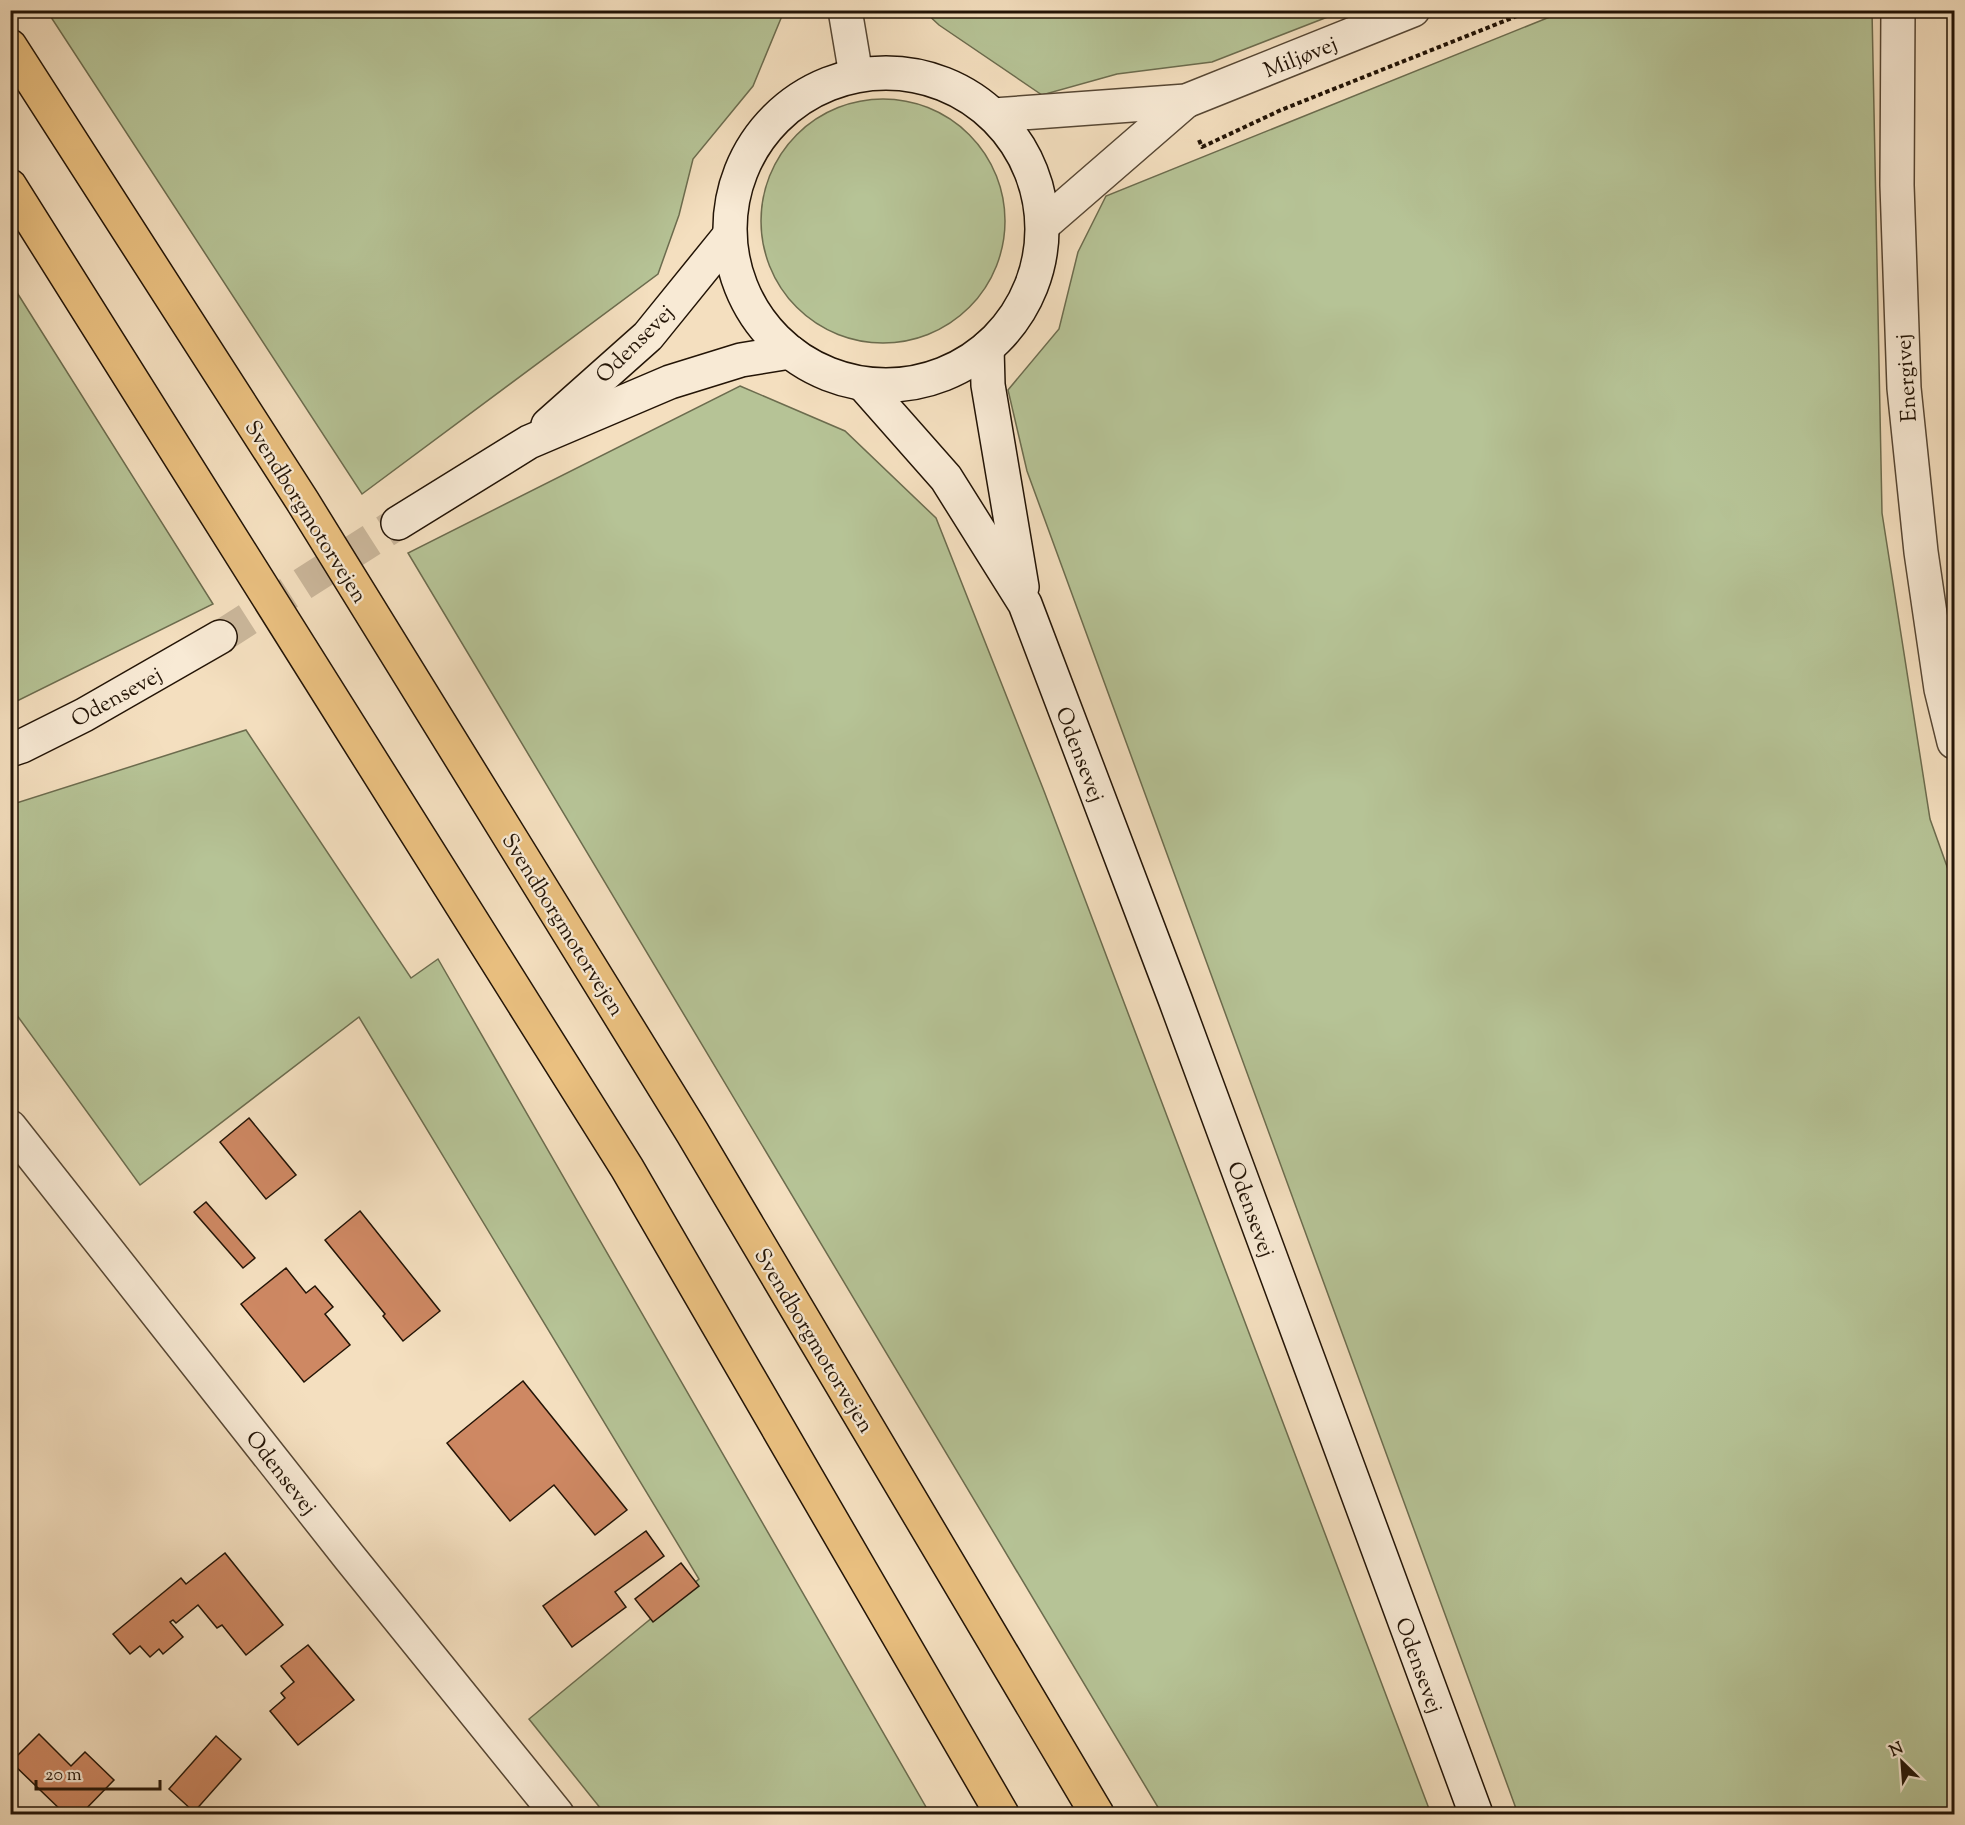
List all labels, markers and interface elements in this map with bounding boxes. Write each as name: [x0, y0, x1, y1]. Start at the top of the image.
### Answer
street label: Miljøvej: [1259, 30, 1343, 88]
street label: Odensevej: [589, 298, 683, 392]
street label: Energivej: [1889, 333, 1927, 423]
street label: Svendborgmotorvejen: [235, 415, 374, 610]
street label: Odensevej: [66, 660, 169, 737]
street label: Odensevej: [1045, 703, 1111, 807]
street label: Svendborgmotorvejen: [492, 828, 631, 1023]
street label: Odensevej: [1217, 1158, 1281, 1262]
street label: Svendborgmotorvejen: [744, 1243, 880, 1440]
street label: Odensevej: [236, 1425, 323, 1523]
street label: Odensevej: [1385, 1614, 1449, 1718]
north arrow: [1872, 1732, 1932, 1792]
text: N: [1886, 1737, 1908, 1764]
scale bar: [36, 1753, 160, 1791]
text: 20 m: [45, 1763, 82, 1789]

